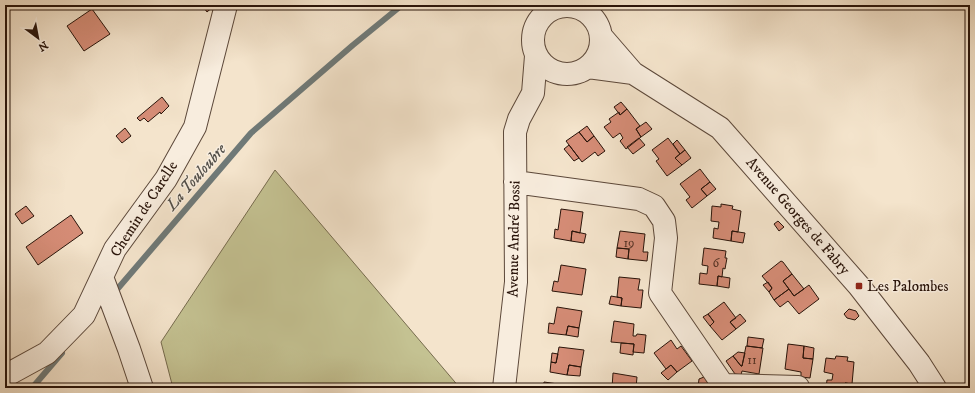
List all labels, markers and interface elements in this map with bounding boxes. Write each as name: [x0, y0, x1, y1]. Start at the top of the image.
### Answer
north arrow: [18, 18, 58, 58]
text: N: [35, 37, 50, 54]
water label: La Touloubre: [161, 139, 231, 215]
street label: Avenue Georges de Fabry: [742, 153, 855, 279]
street label: Chemin de Carelle: [106, 158, 182, 260]
street label: Avenue André Bossi: [503, 180, 525, 298]
house number: 19: [623, 235, 635, 251]
house number: 6: [713, 255, 721, 271]
place label: Les Palombes: [867, 277, 949, 296]
marker: Les Palombes: [854, 281, 864, 291]
house number: 11: [747, 352, 757, 368]

